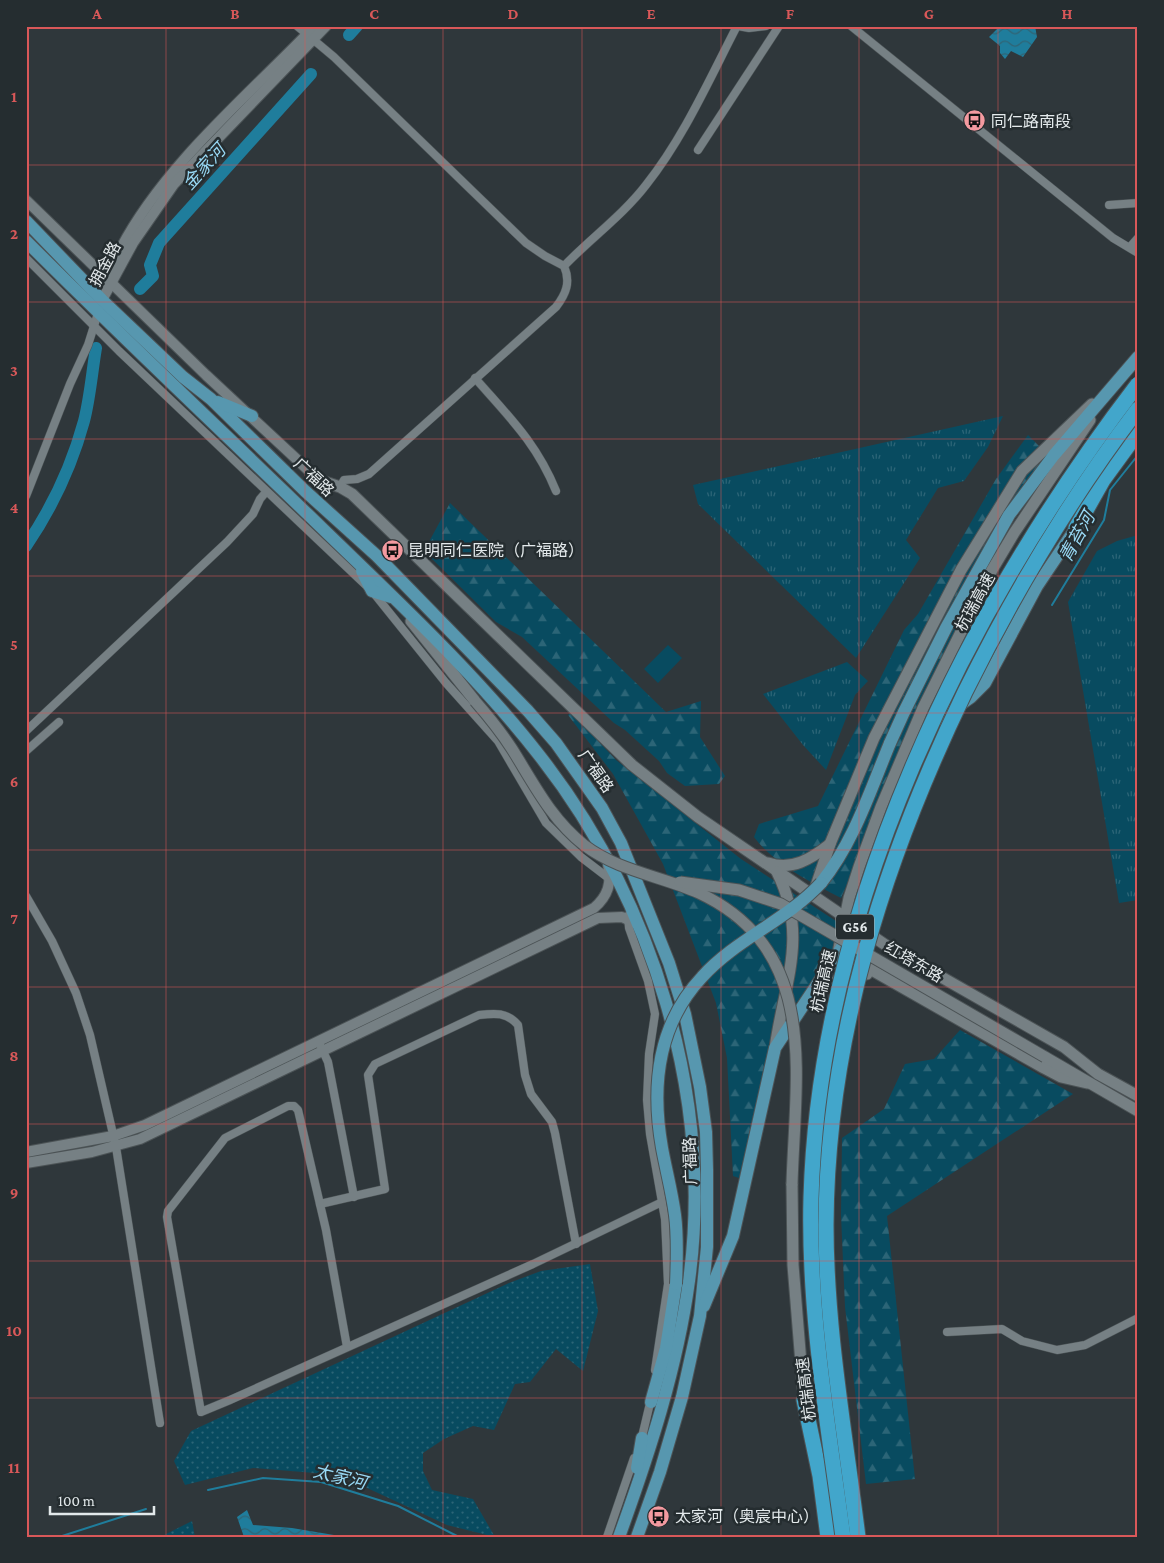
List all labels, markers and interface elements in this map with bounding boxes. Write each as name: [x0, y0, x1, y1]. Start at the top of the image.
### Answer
text: A: [91, 5, 102, 22]
text: B: [230, 5, 240, 22]
text: C: [369, 5, 379, 22]
text: D: [507, 5, 519, 22]
text: E: [646, 5, 656, 22]
text: F: [786, 5, 795, 22]
text: G: [924, 5, 934, 22]
text: H: [1062, 5, 1073, 22]
text: 1: [11, 88, 17, 105]
bus stop icon: 同仁路南段: [963, 109, 987, 133]
place label: 同仁路南段: [991, 113, 1071, 130]
water label: 金家河: [179, 138, 232, 194]
text: 2: [10, 225, 18, 242]
street label: 拥金路: [86, 239, 124, 289]
text: 3: [10, 362, 18, 379]
street label: 广福路: [291, 454, 337, 500]
text: 4: [10, 499, 19, 516]
water label: 青苔河: [1055, 506, 1100, 565]
bus stop icon: 昆明同仁医院（广福路）: [380, 538, 404, 562]
place label: 昆明同仁医院（广福路）: [408, 542, 584, 559]
street label: 杭瑞高速: [952, 570, 998, 634]
text: 5: [10, 636, 18, 653]
street label: 广福路: [575, 746, 617, 796]
text: 6: [10, 773, 18, 790]
text: 7: [10, 910, 18, 927]
road number: G56: [836, 914, 874, 940]
street label: 红塔东路: [882, 939, 946, 985]
street label: 杭瑞高速: [808, 948, 838, 1014]
text: 8: [9, 1047, 19, 1064]
street label: 广福路: [681, 1137, 699, 1185]
text: 9: [10, 1184, 18, 1201]
text: 10: [6, 1322, 22, 1339]
street label: 杭瑞高速: [794, 1356, 818, 1422]
text: 11: [8, 1459, 20, 1476]
water label: 太家河: [311, 1461, 372, 1494]
scale bar: [50, 1483, 154, 1515]
text: 100 m: [58, 1493, 95, 1509]
bus stop icon: 太家河（奥宸中心）: [647, 1504, 671, 1528]
place label: 太家河（奥宸中心）: [675, 1508, 819, 1525]

